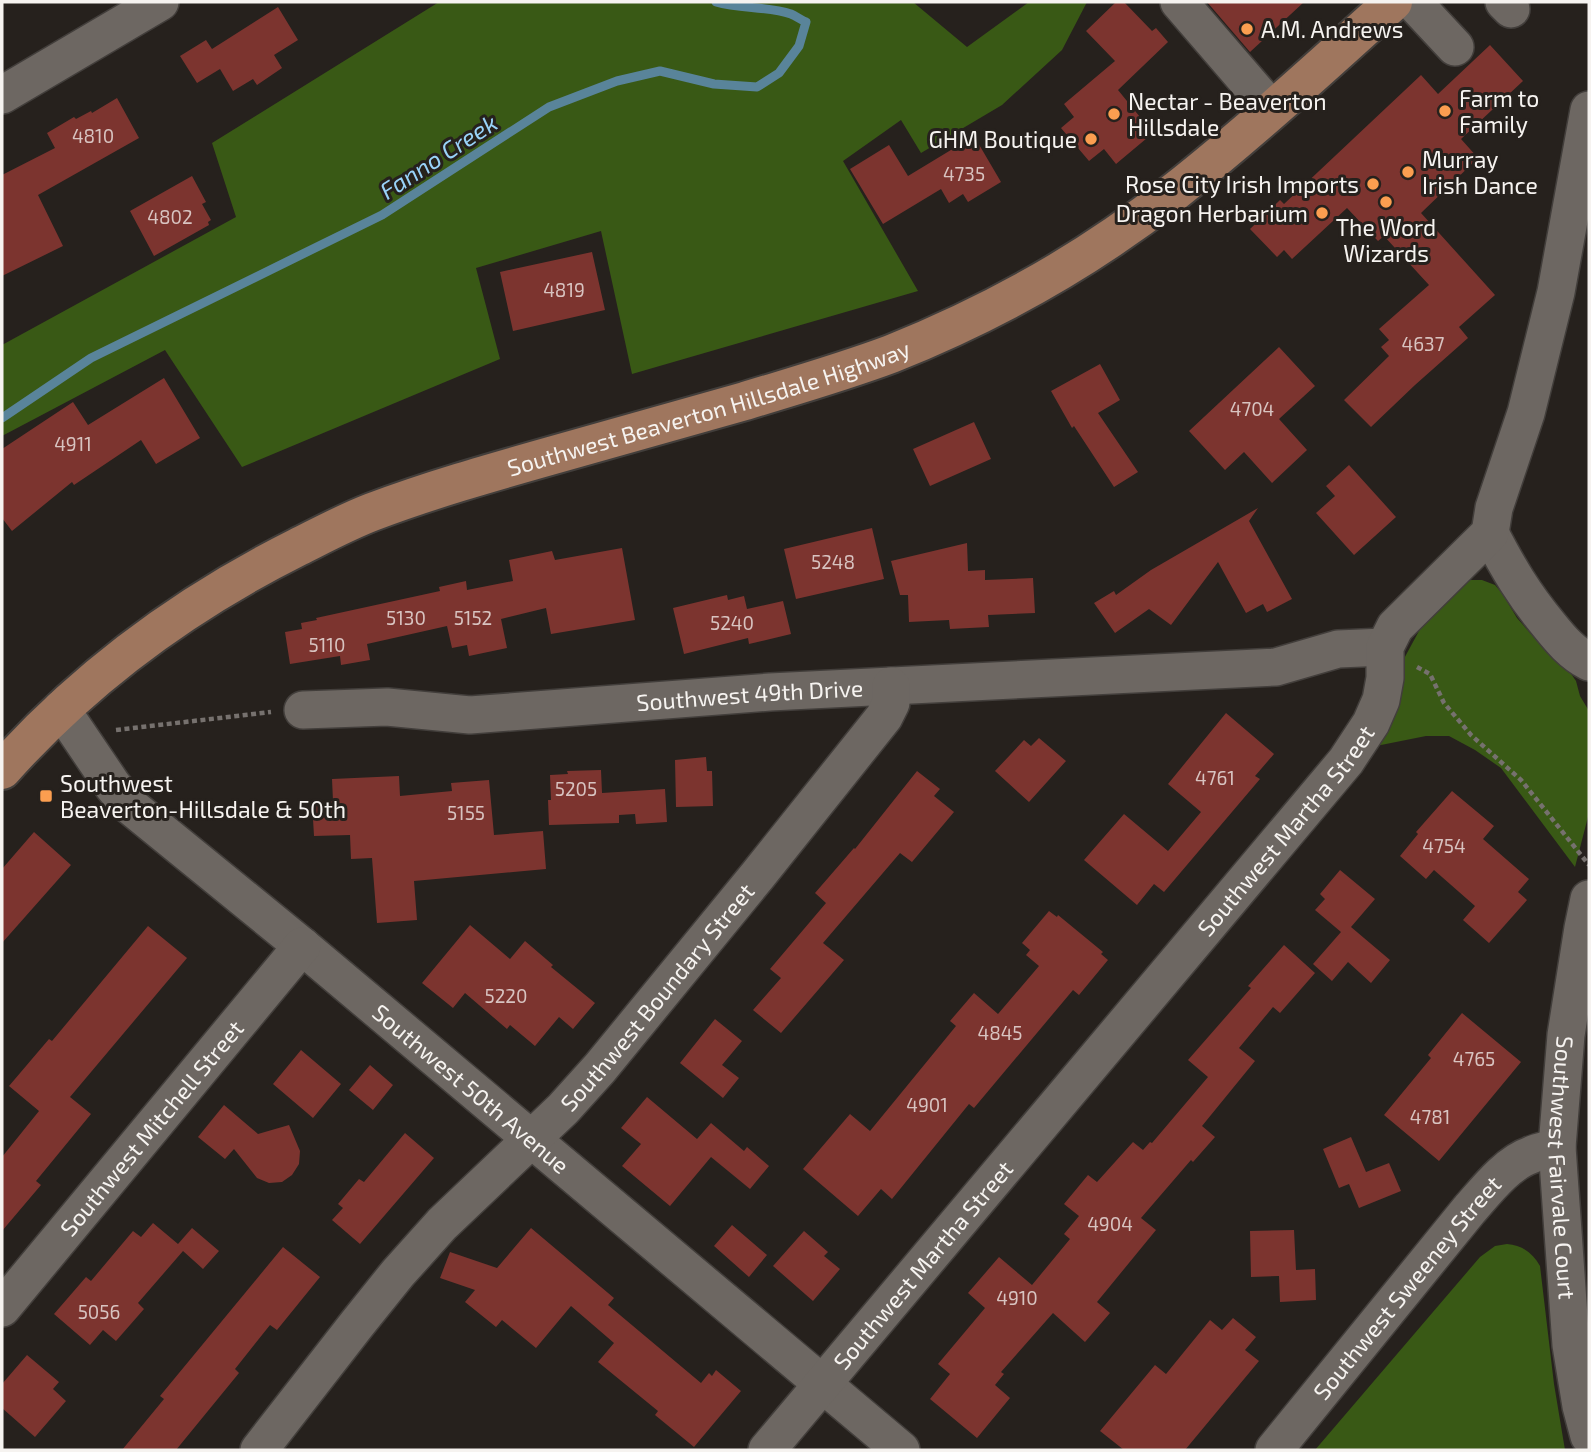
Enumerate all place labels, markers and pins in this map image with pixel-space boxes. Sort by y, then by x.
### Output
place label: A.M. Andrews [1261,15,1403,43]
marker: A.M. Andrews [1239,21,1255,37]
place label: Farm to Family [1459,84,1539,138]
place label: Nectar - Beaverton Hillsdale [1128,87,1327,141]
marker: Farm to Family [1437,103,1453,119]
marker: Nectar - Beaverton Hillsdale [1106,106,1122,122]
place label: GHM Boutique [928,125,1077,153]
marker: GHM Boutique [1083,131,1099,147]
place label: Murray Irish Dance [1422,145,1538,199]
marker: Murray Irish Dance [1400,164,1416,180]
place label: Rose City Irish Imports [1125,170,1359,198]
marker: Rose City Irish Imports [1365,176,1381,192]
marker: The Word Wizards [1378,194,1394,210]
place label: Dragon Herbarium [1116,199,1308,227]
marker: Dragon Herbarium [1314,205,1330,221]
place label: The Word Wizards [1336,213,1436,267]
place label: Southwest Beaverton-Hillsdale & 50th [60,769,346,823]
marker: Southwest Beaverton-Hillsdale & 50th [38,788,54,804]

